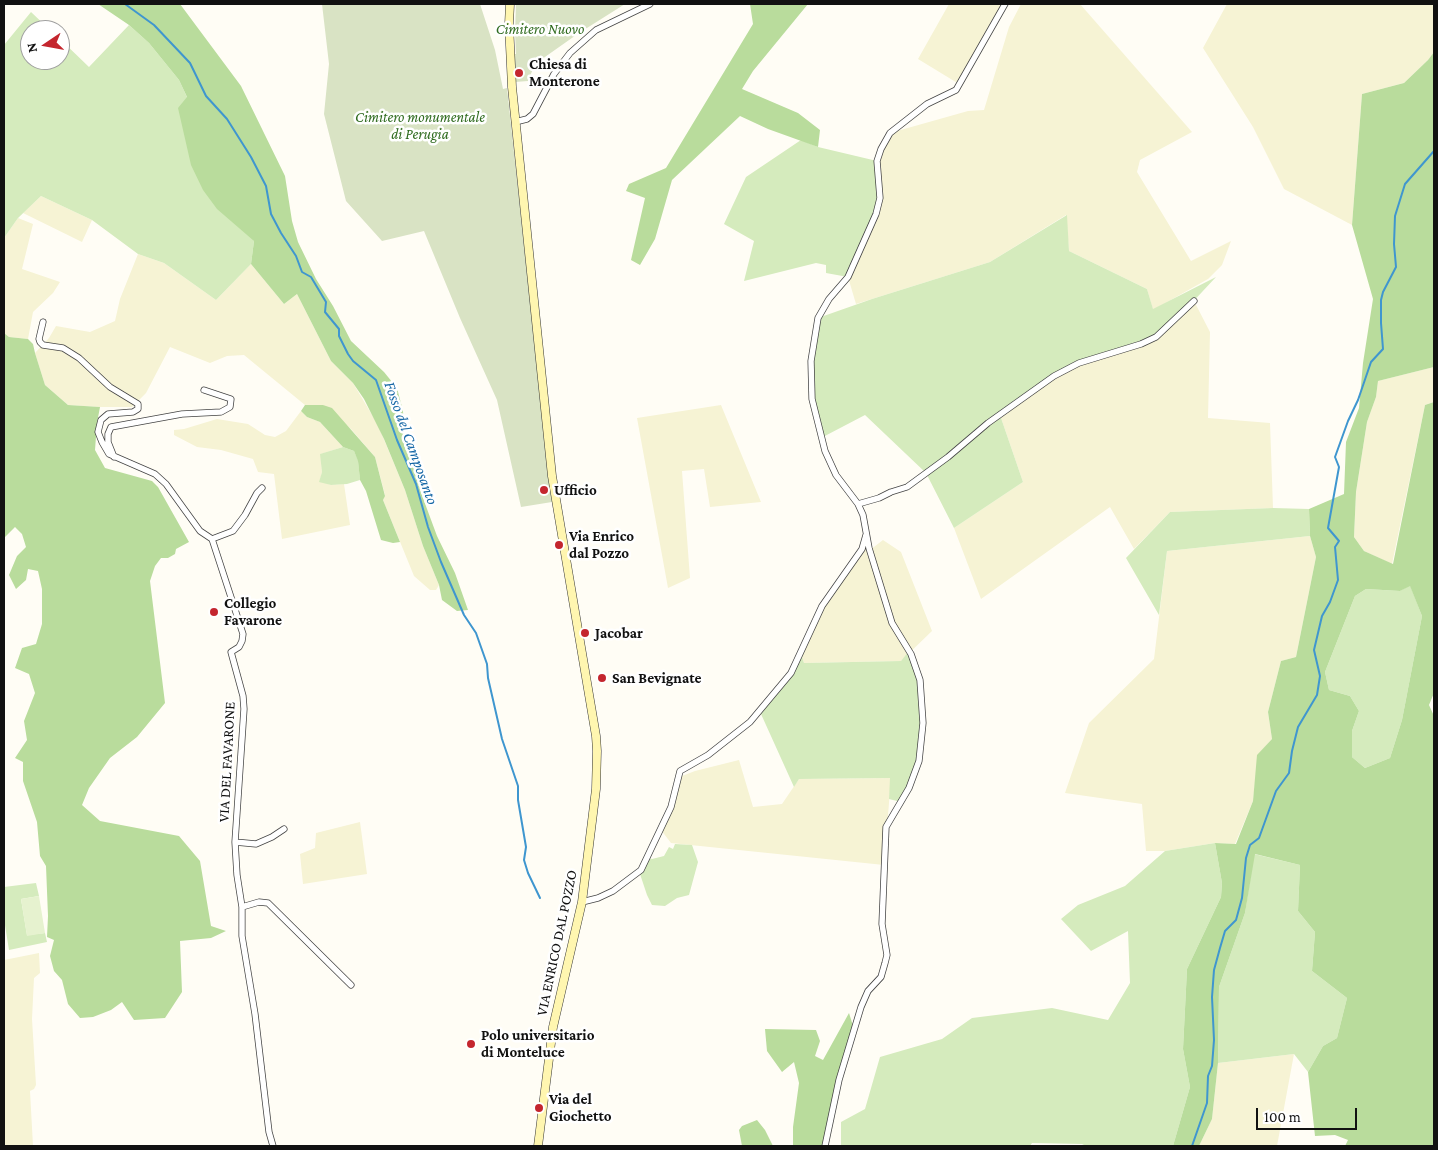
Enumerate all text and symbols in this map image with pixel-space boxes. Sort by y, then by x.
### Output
north arrow [20,20,70,70]
park label: Cimitero Nuovo [496,20,584,38]
text: N [22,42,40,54]
place label: Chiesa di Monterone [529,55,600,90]
marker: Chiesa di Monterone [513,67,525,79]
park label: Cimitero monumentale di Perugia [355,108,485,143]
water label: Fosso del Camposanto [380,379,442,507]
place label: Ufficio [554,481,597,499]
marker: Ufficio [538,484,550,496]
place label: Via Enrico dal Pozzo [569,527,634,562]
marker: Via Enrico dal Pozzo [553,539,565,551]
place label: Collegio Favarone [224,594,282,629]
marker: Collegio Favarone [208,606,220,618]
place label: Jacobar [595,624,643,642]
marker: Jacobar [579,627,591,639]
place label: San Bevignate [612,669,701,687]
marker: San Bevignate [596,672,608,684]
street label: VIA DEL FAVARONE [215,701,239,823]
street label: VIA ENRICO DAL POZZO [533,868,581,1018]
place label: Polo universitario di Monteluce [481,1026,594,1061]
marker: Polo universitario di Monteluce [465,1038,477,1050]
place label: Via del Giochetto [549,1090,612,1125]
scale bar [1258,1098,1359,1130]
marker: Via del Giochetto [533,1102,545,1114]
text: 100 m [1264,1109,1301,1125]

